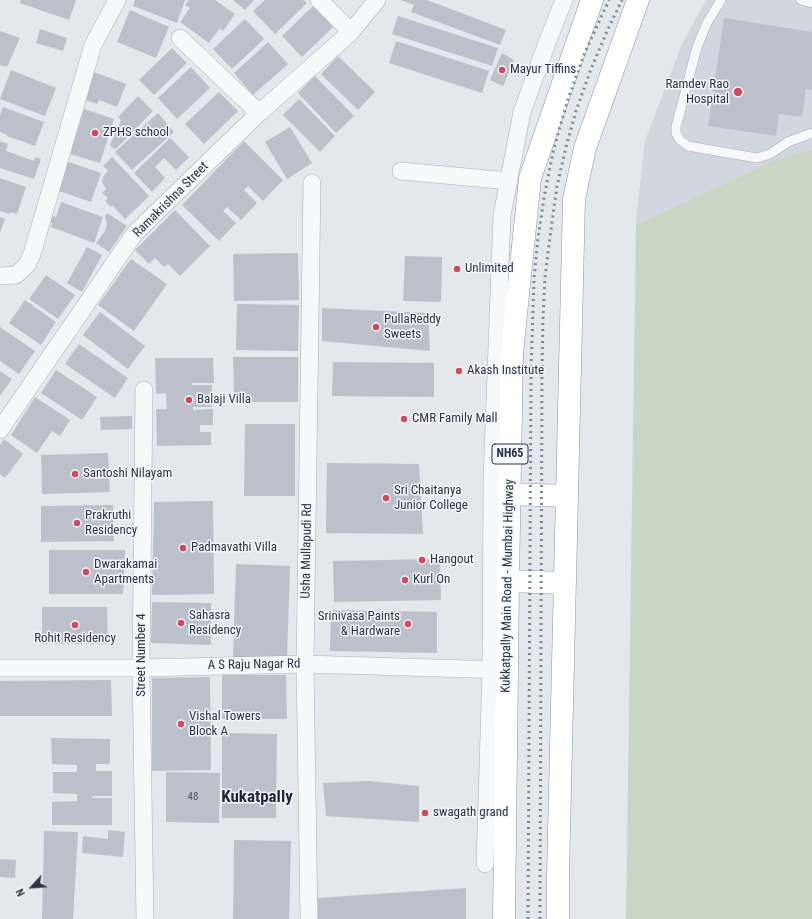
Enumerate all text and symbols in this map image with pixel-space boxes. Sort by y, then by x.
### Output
place label: Mayur Tiffins [510,62,576,78]
marker: Mayur Tiffins [497,65,507,75]
place label: Ramdev Rao Hospital [665,77,729,108]
marker: Ramdev Rao Hospital [732,86,744,98]
place label: ZPHS school [103,125,169,141]
marker: ZPHS school [90,128,100,138]
street label: Ramakrishna Street [130,159,212,241]
place label: Unlimited [465,261,514,277]
marker: Unlimited [452,264,462,274]
place label: PullaReddy Sweets [384,312,441,343]
marker: PullaReddy Sweets [371,322,381,332]
place label: Akash Institute [467,363,544,379]
marker: Akash Institute [454,366,464,376]
place label: Balaji Villa [197,392,251,408]
marker: Balaji Villa [184,395,194,405]
place label: CMR Family Mall [412,411,498,427]
marker: CMR Family Mall [399,414,409,424]
road number: NH65 [492,444,528,464]
place label: Santoshi Nilayam [83,466,172,482]
marker: Santoshi Nilayam [70,469,80,479]
street label: Kukkatpally Main Road - Mumbai Highway [498,479,518,693]
place label: Sri Chaitanya Junior College [394,483,468,514]
marker: Sri Chaitanya Junior College [381,493,391,503]
street label: Usha Mullapudi Rd [298,503,316,599]
place label: Prakruthi Residency [85,508,137,539]
marker: Prakruthi Residency [72,518,82,528]
place label: Padmavathi Villa [191,540,277,556]
marker: Padmavathi Villa [178,543,188,553]
place label: Hangout [430,552,474,568]
marker: Hangout [417,555,427,565]
place label: Dwarakamai Apartments [94,557,157,588]
marker: Dwarakamai Apartments [81,567,91,577]
place label: Kurl On [413,572,450,588]
marker: Kurl On [400,575,410,585]
place label: Sahasra Residency [189,608,241,639]
place label: Srinivasa Paints & Hardware [318,609,400,640]
street label: Street Number 4 [134,613,150,697]
marker: Sahasra Residency [176,618,186,628]
marker: Srinivasa Paints & Hardware [403,619,413,629]
marker: Rohit Residency [70,620,80,630]
place label: Rohit Residency [34,631,116,647]
street label: A S Raju Nagar Rd [208,656,300,674]
place label: Vishal Towers Block A [189,709,261,740]
marker: Vishal Towers Block A [176,719,186,729]
district label: Kukatpally [221,788,293,808]
house number: 48 [188,790,198,804]
place label: swagath grand [433,805,508,821]
marker: swagath grand [420,808,430,818]
north arrow [12,867,52,907]
text: N [13,887,28,898]

